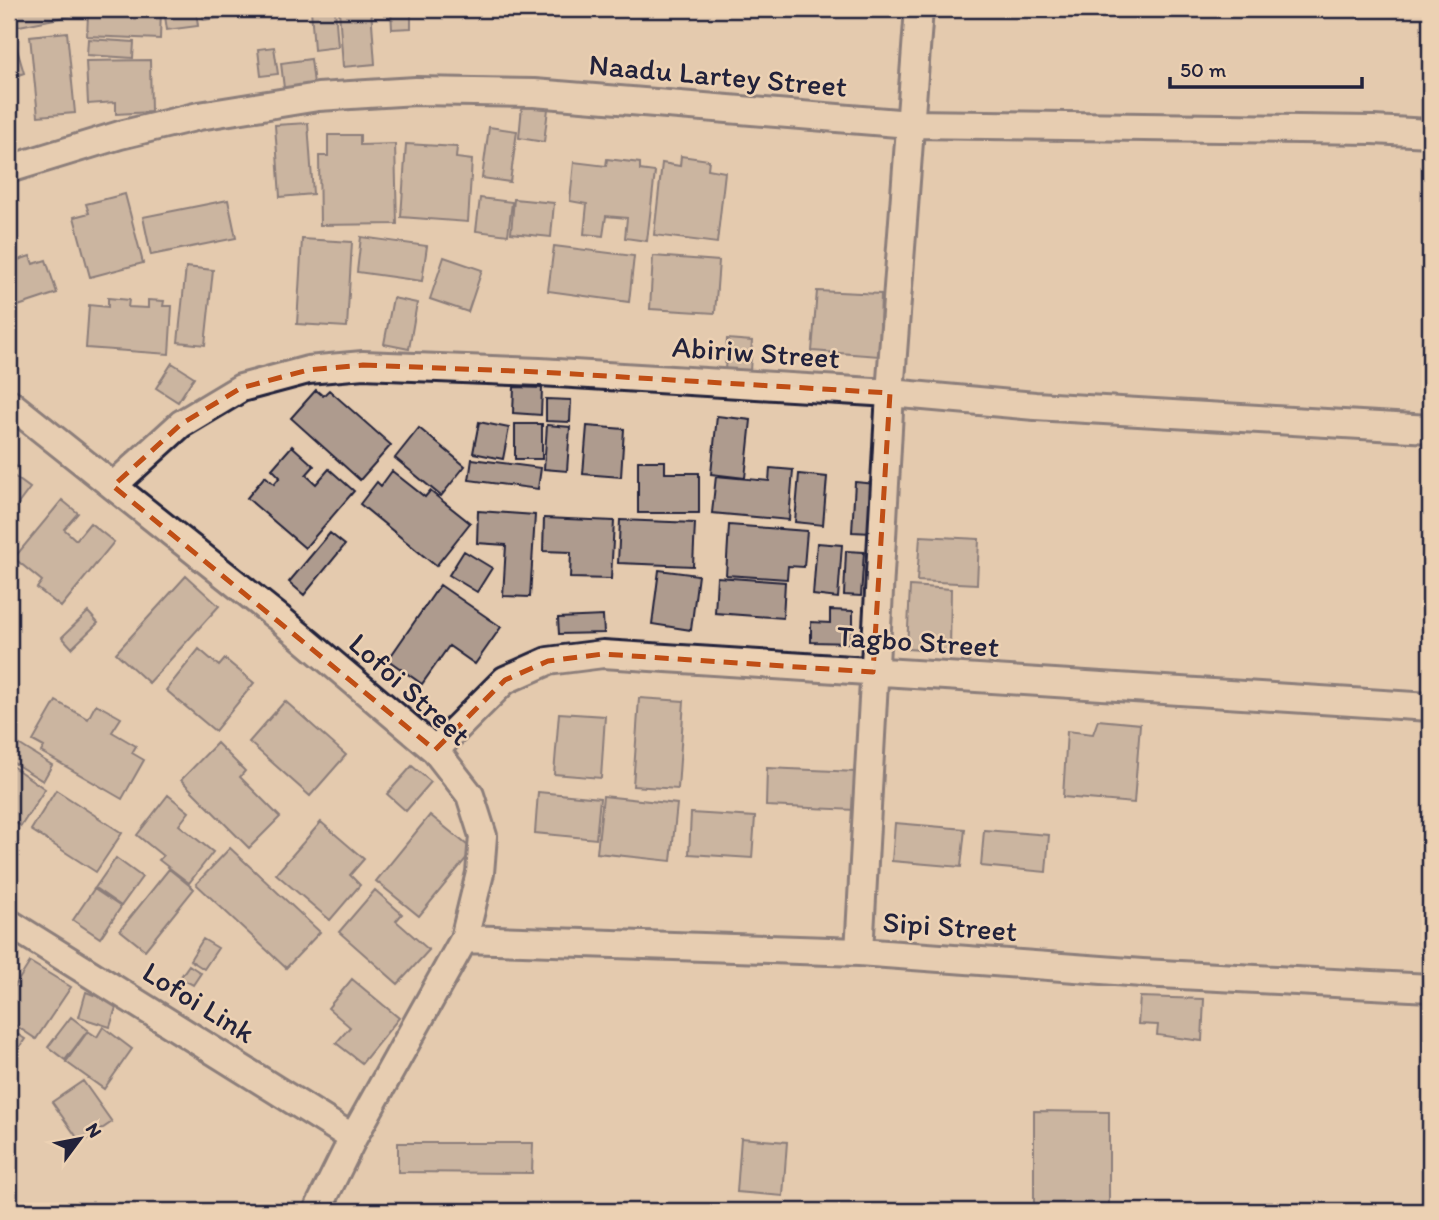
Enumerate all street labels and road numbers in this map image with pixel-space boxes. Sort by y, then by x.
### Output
street label: Naadu Lartey Street [587,45,849,105]
street label: Abiriw Street [671,328,841,376]
street label: Tagbo Street [836,617,1000,665]
street label: Lofoi Street [341,625,479,753]
street label: Sipi Street [881,903,1019,949]
street label: Lofoi Link [136,953,263,1051]

